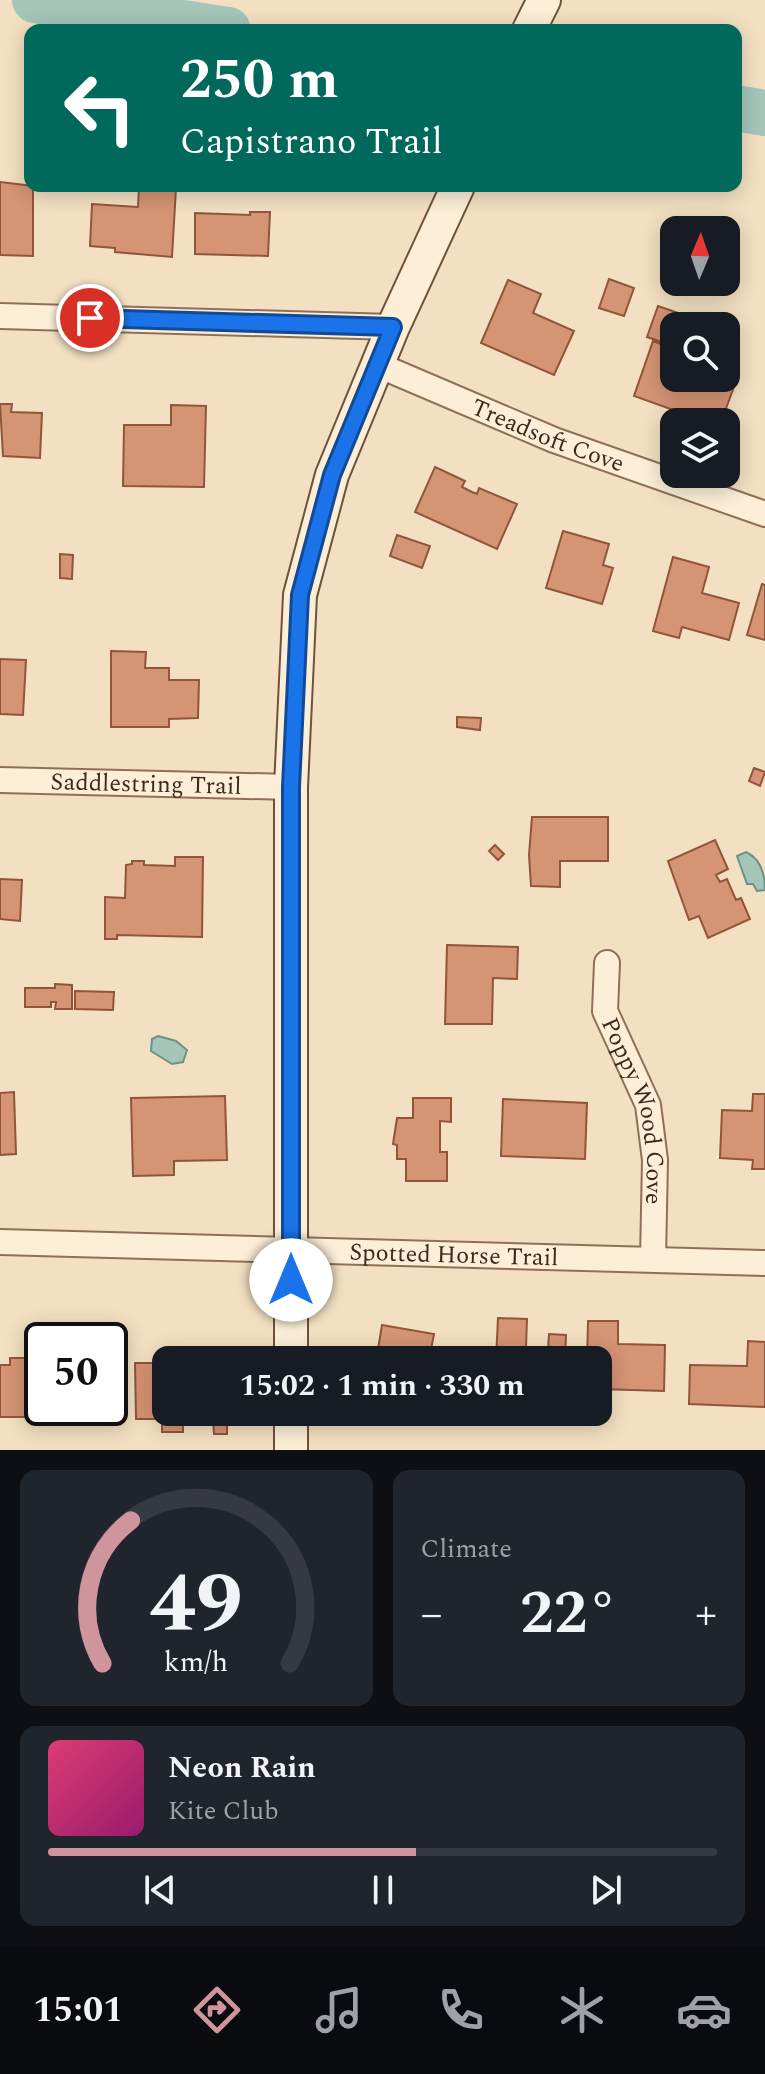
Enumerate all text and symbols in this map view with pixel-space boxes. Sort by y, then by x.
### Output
text: 250 m [180,38,339,123]
icon: left [48,56,152,160]
text: Capistrano Trail [180,115,443,170]
north arrow [660,216,740,296]
map controls [660,216,740,488]
pin [56,284,124,352]
icon: arrive [68,296,112,340]
button: search [660,312,740,392]
street label: Treadsoft Cove [466,390,629,482]
button: layers [660,408,740,488]
street label: Saddlestring Trail [50,764,242,805]
street label: Poppy Wood Cove [591,1012,673,1205]
street label: Spotted Horse Trail [349,1235,559,1276]
position arrow [249,1238,333,1322]
speed limit sign: 50 [24,1322,128,1426]
text: 15:02 · 1 min · 330 m [239,1363,525,1409]
text: Climate [421,1529,512,1569]
text: 49 [150,1542,243,1669]
text: 22° [520,1568,617,1660]
text: − [421,1581,443,1648]
text: + [695,1581,717,1648]
text: km/h [164,1641,228,1684]
text: Neon Rain [168,1745,316,1791]
text: Kite Club [168,1791,279,1831]
icon: previous [138,1868,182,1912]
icon: pause [361,1868,405,1912]
icon: next [584,1868,628,1912]
icon: directions [189,1982,245,2038]
icon: music [311,1982,367,2038]
icon: phone [433,1982,489,2038]
icon: climate [554,1982,610,2038]
icon: car [676,1982,732,2038]
text: 15:01 [33,1983,123,2038]

